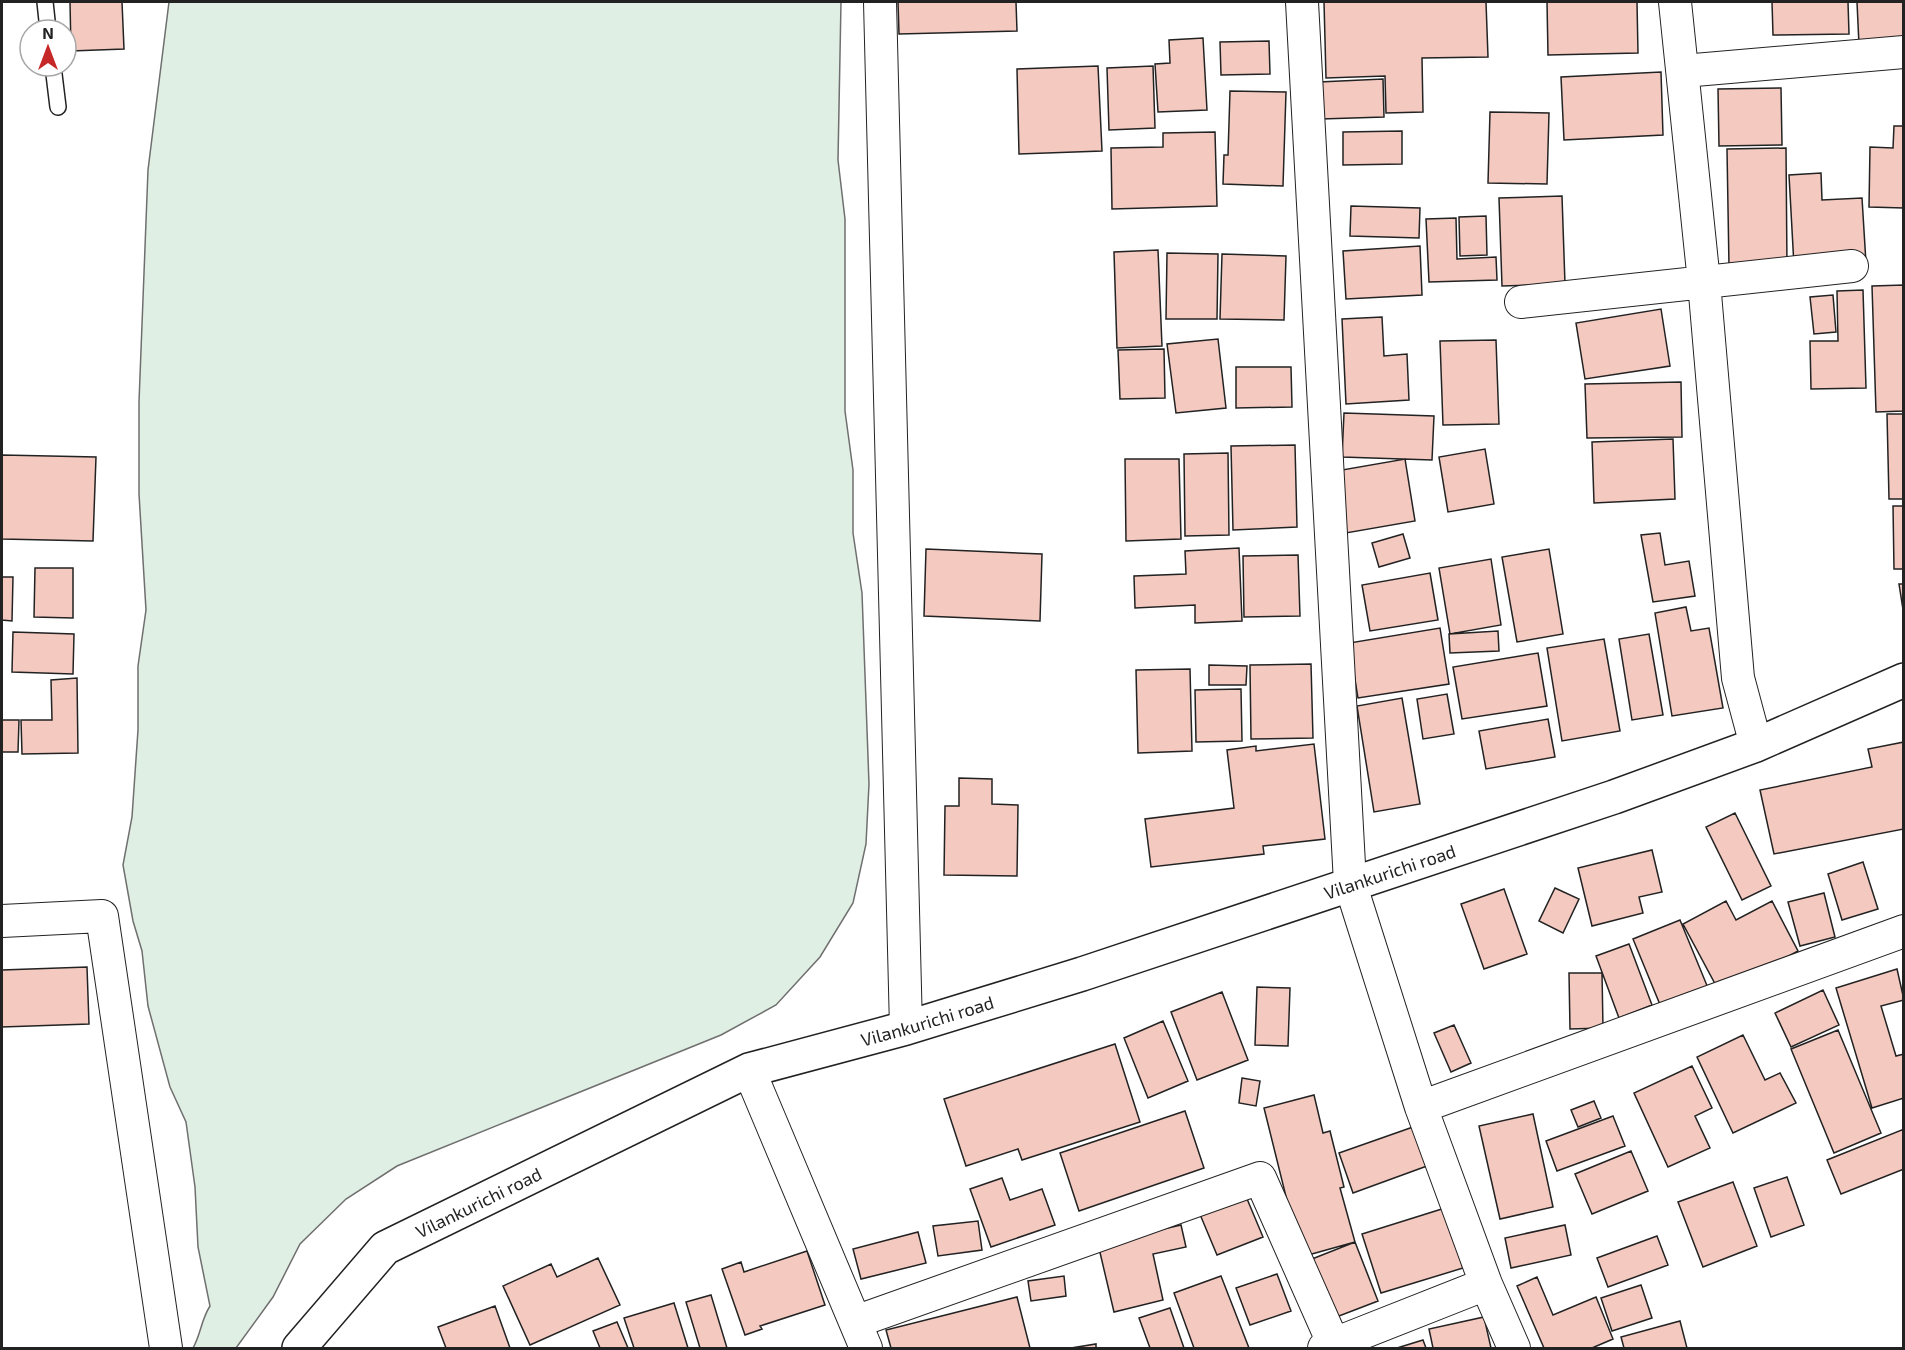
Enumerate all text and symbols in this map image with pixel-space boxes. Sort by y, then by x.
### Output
north arrow [18,18,78,78]
text: N [42,23,54,42]
street label: Vilankurichi road [1321,839,1458,904]
street label: Vilankurichi road [858,991,996,1051]
street label: Vilankurichi road [412,1162,545,1242]

